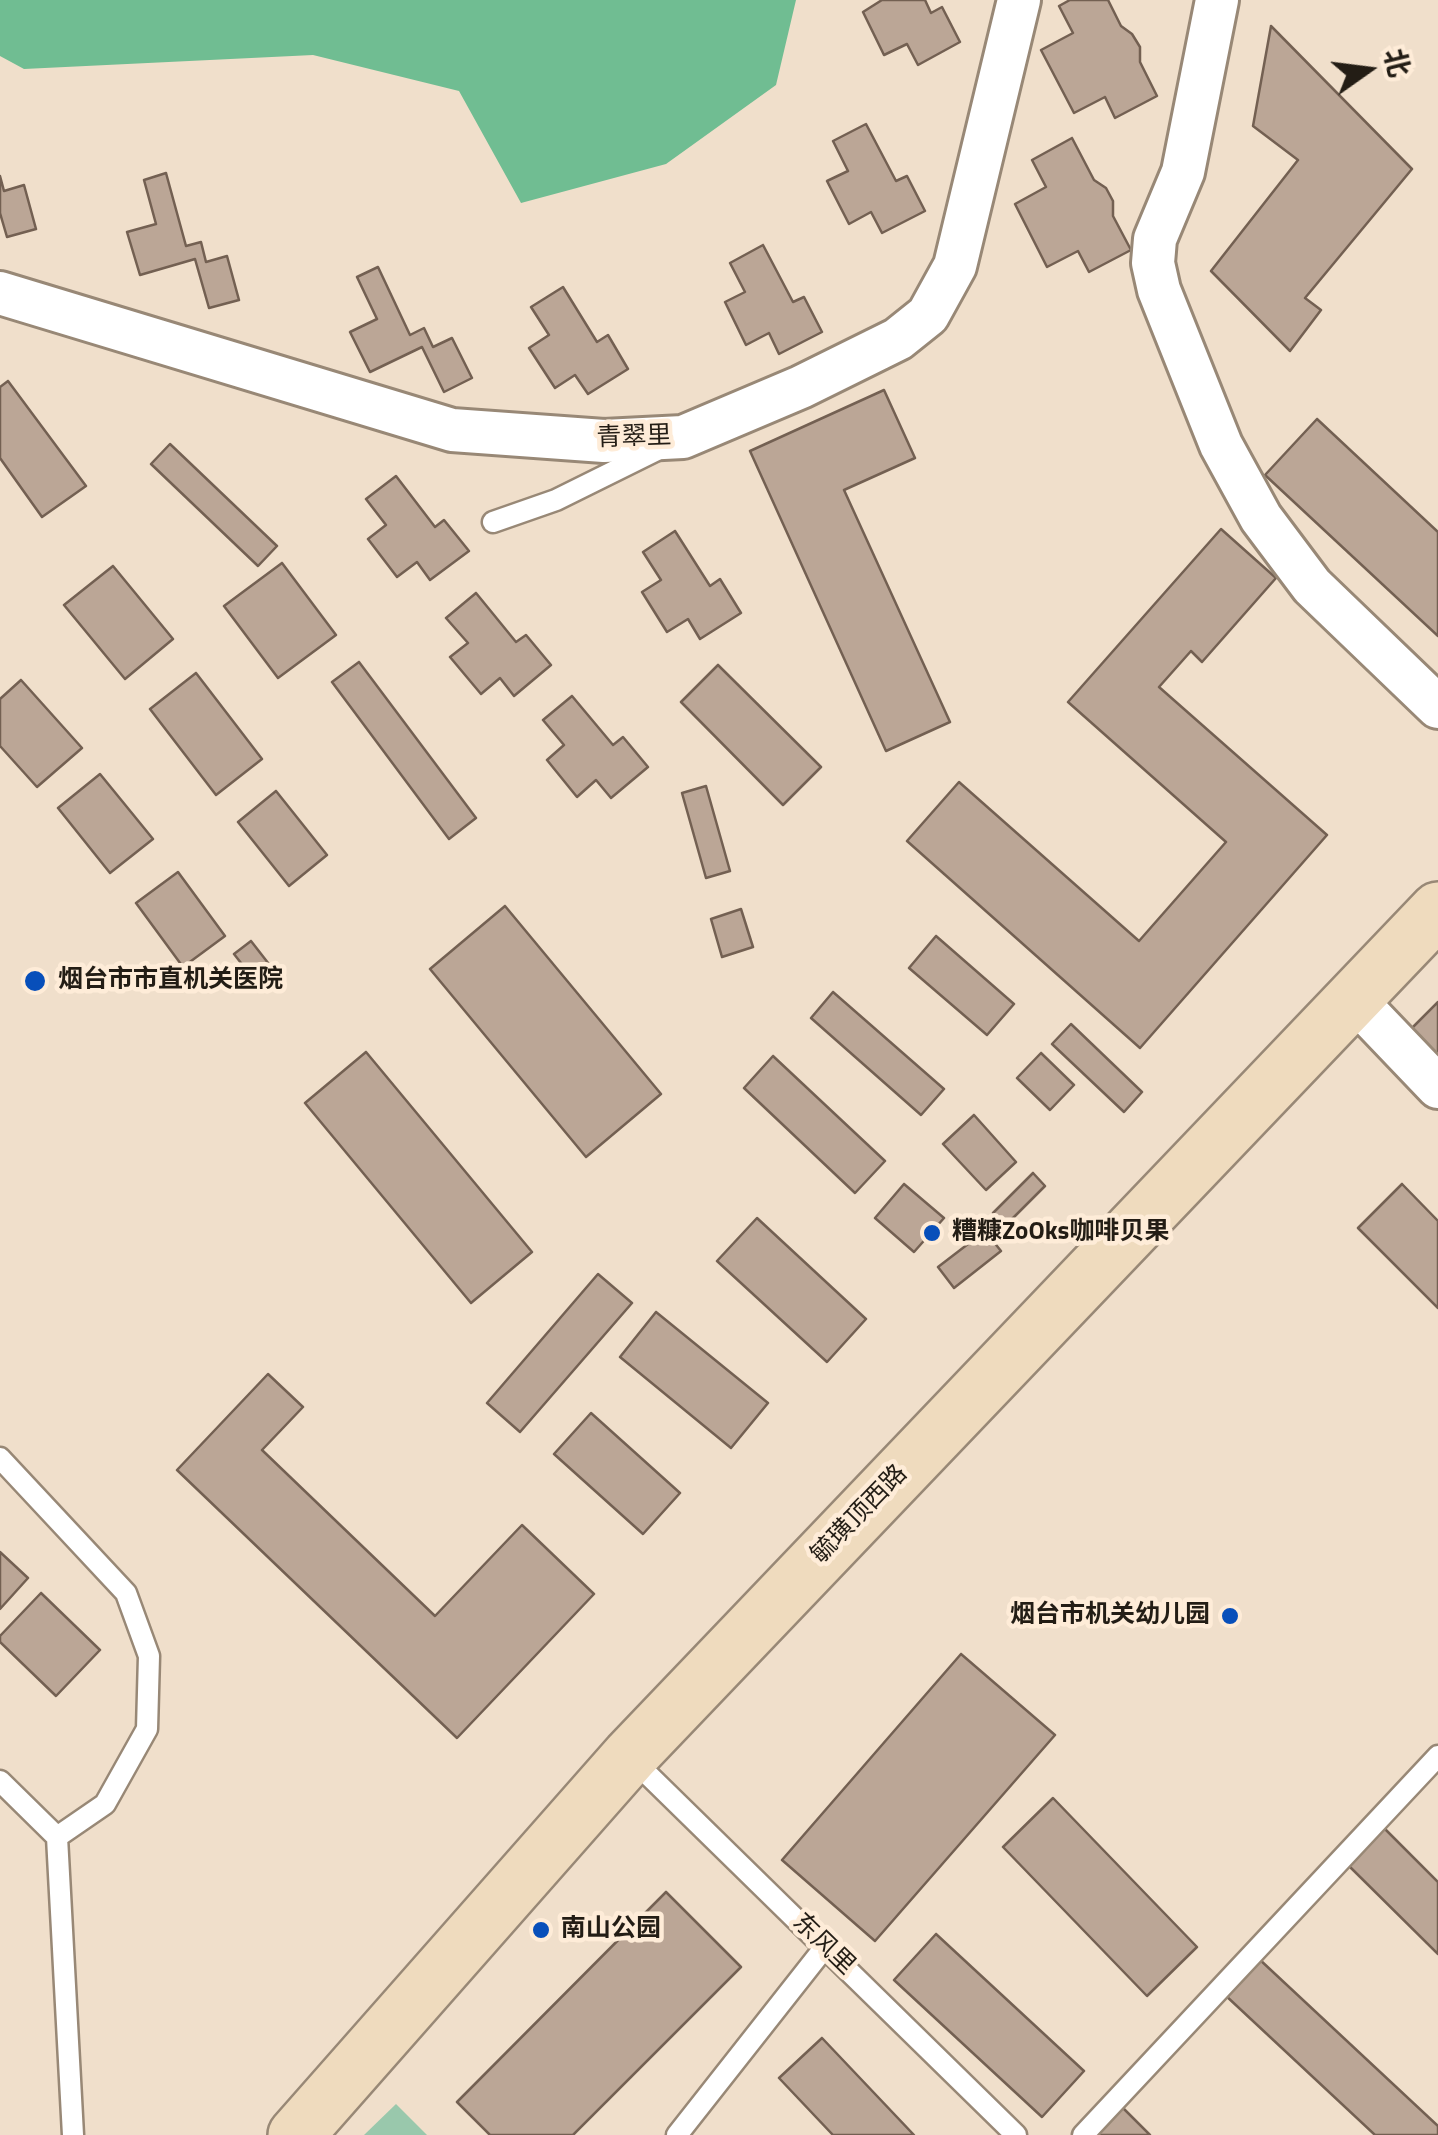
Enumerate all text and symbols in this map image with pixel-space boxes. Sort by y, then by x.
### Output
north arrow [1318,20,1418,120]
text: 北 [1373,44,1422,81]
street label: 青翠里 [596,422,672,454]
place label: 烟台市市直机关医院 [58,966,283,996]
marker: 烟台市市直机关医院 [22,968,48,994]
place label: 糟糠ZoOks咖啡贝果 [952,1218,1169,1248]
marker: 糟糠ZoOks咖啡贝果 [921,1222,943,1244]
street label: 毓璜顶西路 [806,1460,914,1570]
place label: 烟台市机关幼儿园 [1010,1601,1210,1631]
marker: 烟台市机关幼儿园 [1219,1605,1241,1627]
street label: 东风里 [786,1908,860,1982]
place label: 南山公园 [561,1915,661,1945]
marker: 南山公园 [530,1919,552,1941]

